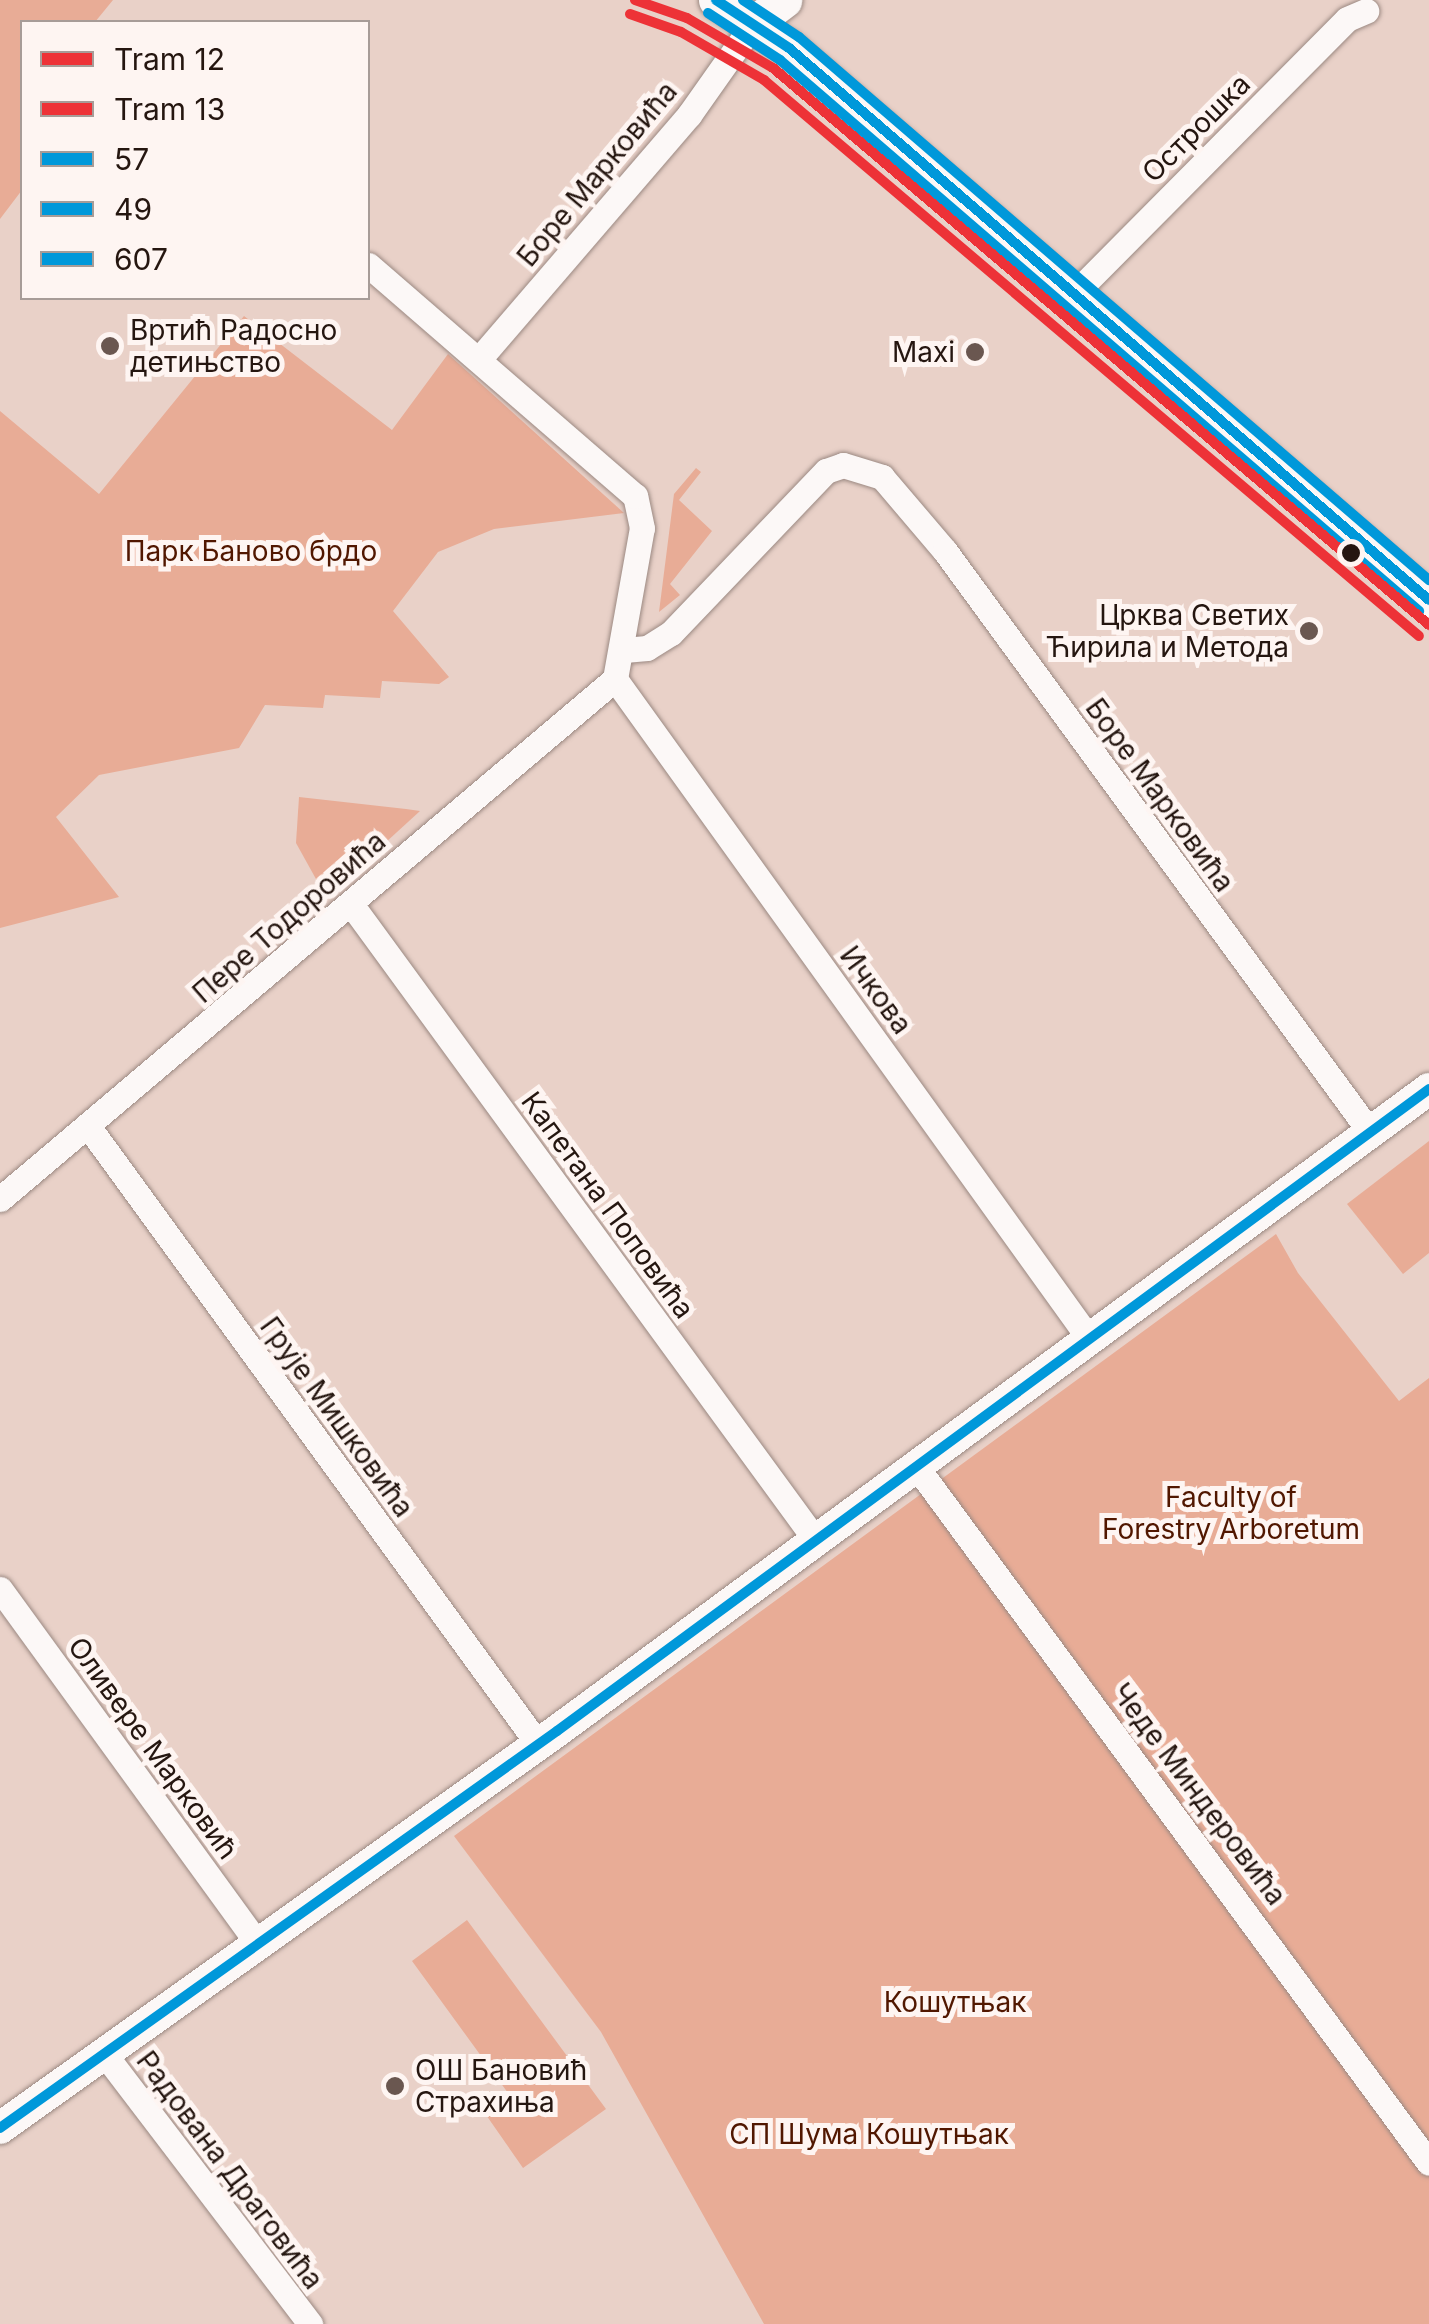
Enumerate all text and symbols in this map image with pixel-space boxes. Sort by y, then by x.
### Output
legend [20,20,370,300]
text: Tram 12 [114,41,225,77]
street label: Острошка [1135,67,1257,189]
street label: Боре Марковића [510,75,684,273]
text: Tram 13 [114,91,225,127]
text: 57 [114,141,149,177]
text: 49 [114,191,152,227]
text: 607 [114,241,168,277]
place label: Вртић Радосно детињство [130,313,337,379]
marker: Вртић Радосно детињство [99,335,121,357]
place label: Maxi [892,335,955,369]
marker: Maxi [964,341,986,363]
park label: Парк Баново брдо [125,534,377,568]
unlabelled marker [1341,543,1361,563]
place label: Црква Светих Ћирила и Метода [1046,598,1289,664]
marker: Црква Светих Ћирила и Метода [1298,620,1320,642]
street label: Боре Марковића [1079,692,1241,898]
street label: Пере Тодоровића [186,824,392,1010]
street label: Ичкова [833,940,919,1040]
street label: Капетана Поповића [515,1085,701,1325]
street label: Грује Мишковића [253,1311,421,1523]
park label: Faculty of Forestry Arboretum [1102,1480,1360,1546]
street label: Оливере Марковић [61,1631,245,1865]
street label: Чеде Миндеровића [1105,1677,1293,1911]
park label: Кошутњак [884,1985,1026,2019]
street label: Радована Драговића [130,2045,330,2295]
place label: ОШ Бановић Страхиња [415,2053,587,2119]
marker: ОШ Бановић Страхиња [384,2075,406,2097]
park label: СП Шума Кошутњак [729,2117,1009,2151]

